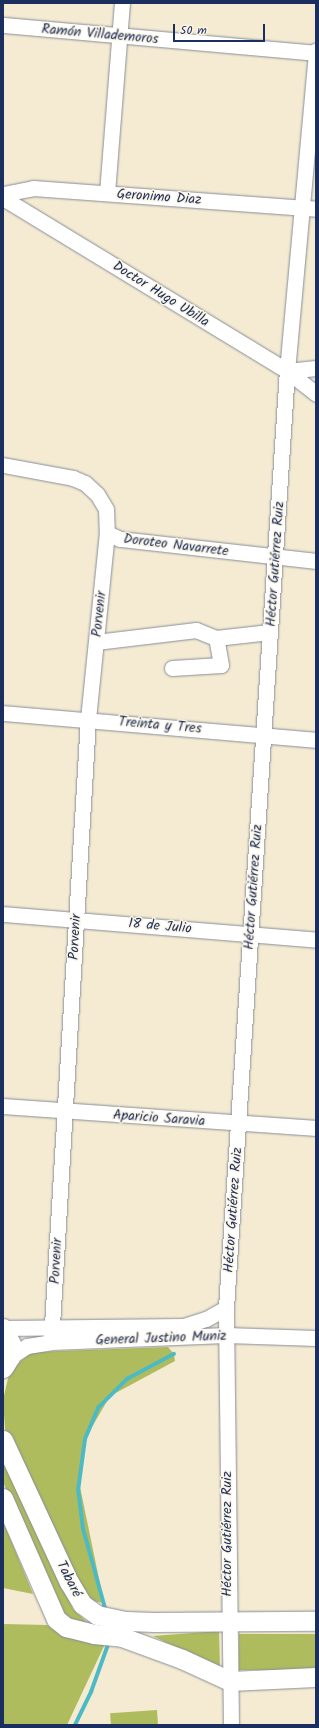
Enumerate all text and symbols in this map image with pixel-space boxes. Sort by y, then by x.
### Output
scale bar [175,16,267,42]
street label: Ramón Villademoros [41,21,159,47]
text: 50 m [180,21,207,40]
street label: Geronimo Diaz [116,186,202,208]
street label: Doctor Hugo Ubilla [110,258,212,330]
street label: Héctor Gutiérrez Ruiz [262,501,288,627]
street label: Doroteo Navarrete [122,530,230,560]
street label: Porvenir [88,590,110,638]
street label: Treinta y Tres [118,713,202,737]
street label: Héctor Gutiérrez Ruiz [240,824,266,950]
street label: Porvenir [65,913,85,961]
street label: 18 de Julio [128,915,192,937]
street label: Aparicio Saravia [112,1106,206,1130]
street label: Héctor Gutiérrez Ruiz [220,1147,246,1273]
street label: Porvenir [46,1237,66,1285]
street label: General Justino Muniz [95,1327,227,1349]
street label: Héctor Gutiérrez Ruiz [219,1471,235,1597]
street label: Tabaré [53,1558,85,1600]

